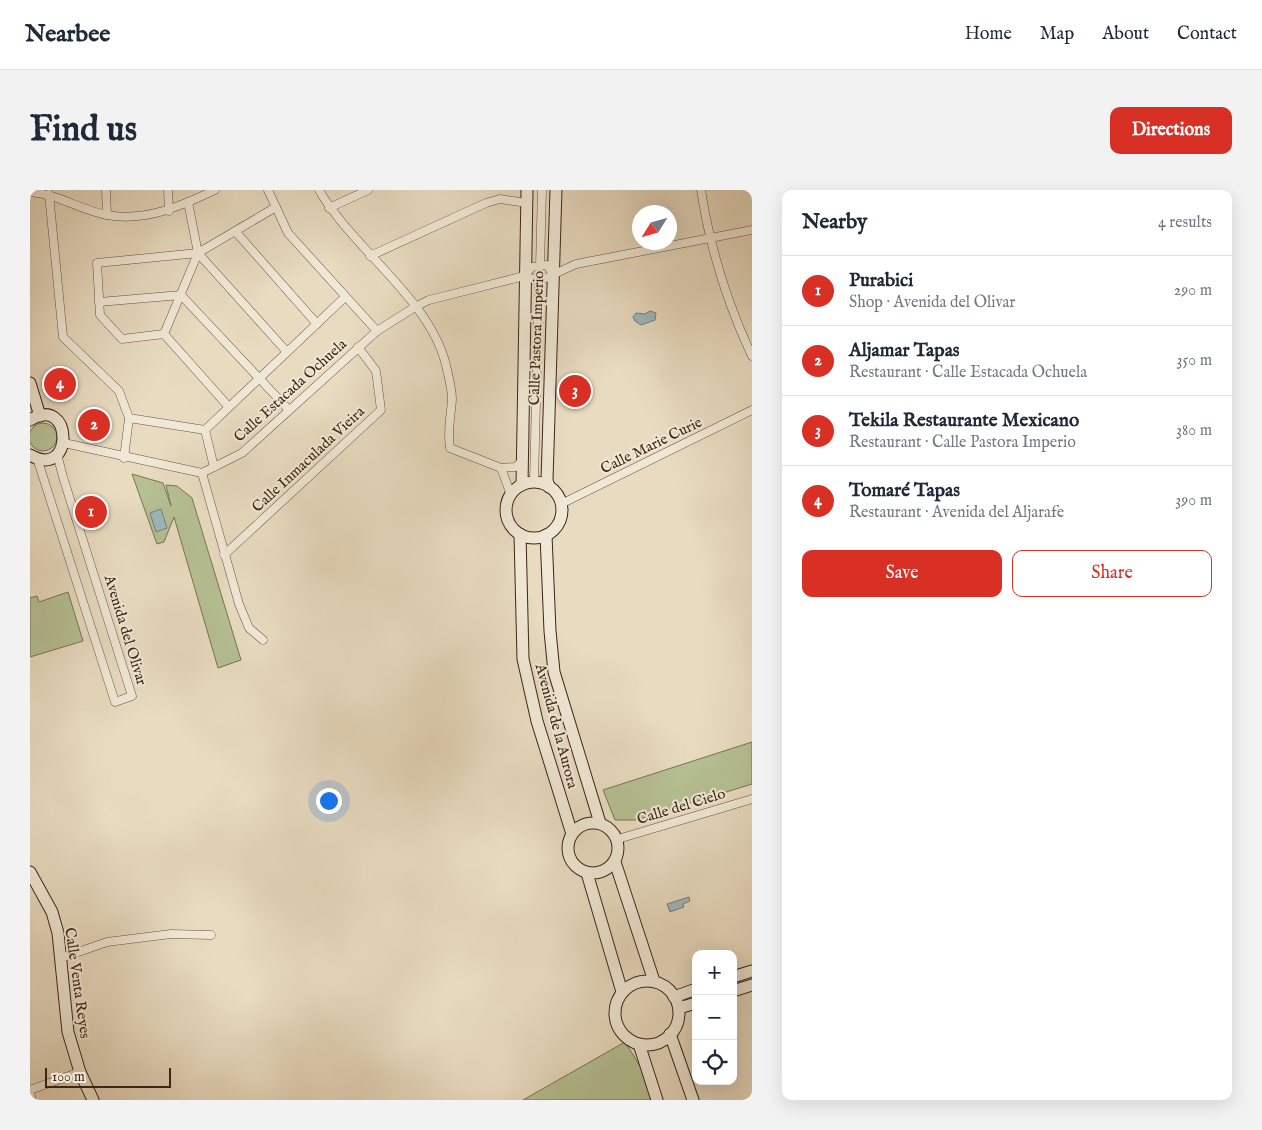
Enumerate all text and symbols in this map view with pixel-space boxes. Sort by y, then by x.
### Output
text: Nearbee [25,19,110,50]
text: Home [965,23,1012,46]
text: Map [1040,23,1074,46]
text: About [1102,23,1149,46]
text: Contact [1177,23,1237,46]
button: Directions [1110,107,1232,154]
text: Find us [30,108,137,153]
north arrow [632,205,677,250]
text: Nearby [802,209,867,236]
text: 4 results [1158,213,1212,233]
text: Purabici [849,269,913,293]
street label: Calle Pastora Imperio [525,270,548,406]
text: 1 [815,281,821,301]
text: 290 m [1174,281,1212,301]
text: Shop · Avenida del Olivar [849,293,1015,313]
street label: Calle Estacada Ochuela [230,334,351,446]
text: Aljamar Tapas [849,339,960,363]
text: 2 [814,351,822,371]
text: 350 m [1177,351,1212,371]
text: Restaurant · Calle Estacada Ochuela [849,363,1087,383]
pin: 4 [44,365,76,403]
pin: 3 [559,372,591,410]
street label: Calle Inmaculada Vieira [248,402,369,517]
pin: 2 [78,406,110,444]
text: Tekila Restaurante Mexicano [849,409,1079,433]
street label: Calle Marie Curie [597,413,705,478]
text: 3 [815,421,821,441]
text: 380 m [1176,421,1212,441]
text: Restaurant · Calle Pastora Imperio [849,433,1076,453]
text: Tomaré Tapas [849,479,960,503]
text: 4 [814,491,822,511]
text: 390 m [1175,491,1212,511]
pin: 1 [75,493,107,531]
text: Restaurant · Avenida del Aljarafe [849,503,1064,523]
button: Save [802,550,1002,597]
button: Share [1012,550,1212,597]
street label: Avenida del Olivar [99,572,151,688]
street label: Avenida de la Aurora [530,661,582,791]
street label: Calle del Cielo [635,784,728,829]
your location [316,788,342,814]
street label: Calle Venta Reyes [60,926,95,1040]
map controls [692,950,737,1085]
button: + [692,950,737,995]
button: − [692,995,737,1040]
button: locate [692,1040,737,1085]
scale bar [45,1065,171,1088]
text: 100 m [52,1068,85,1086]

